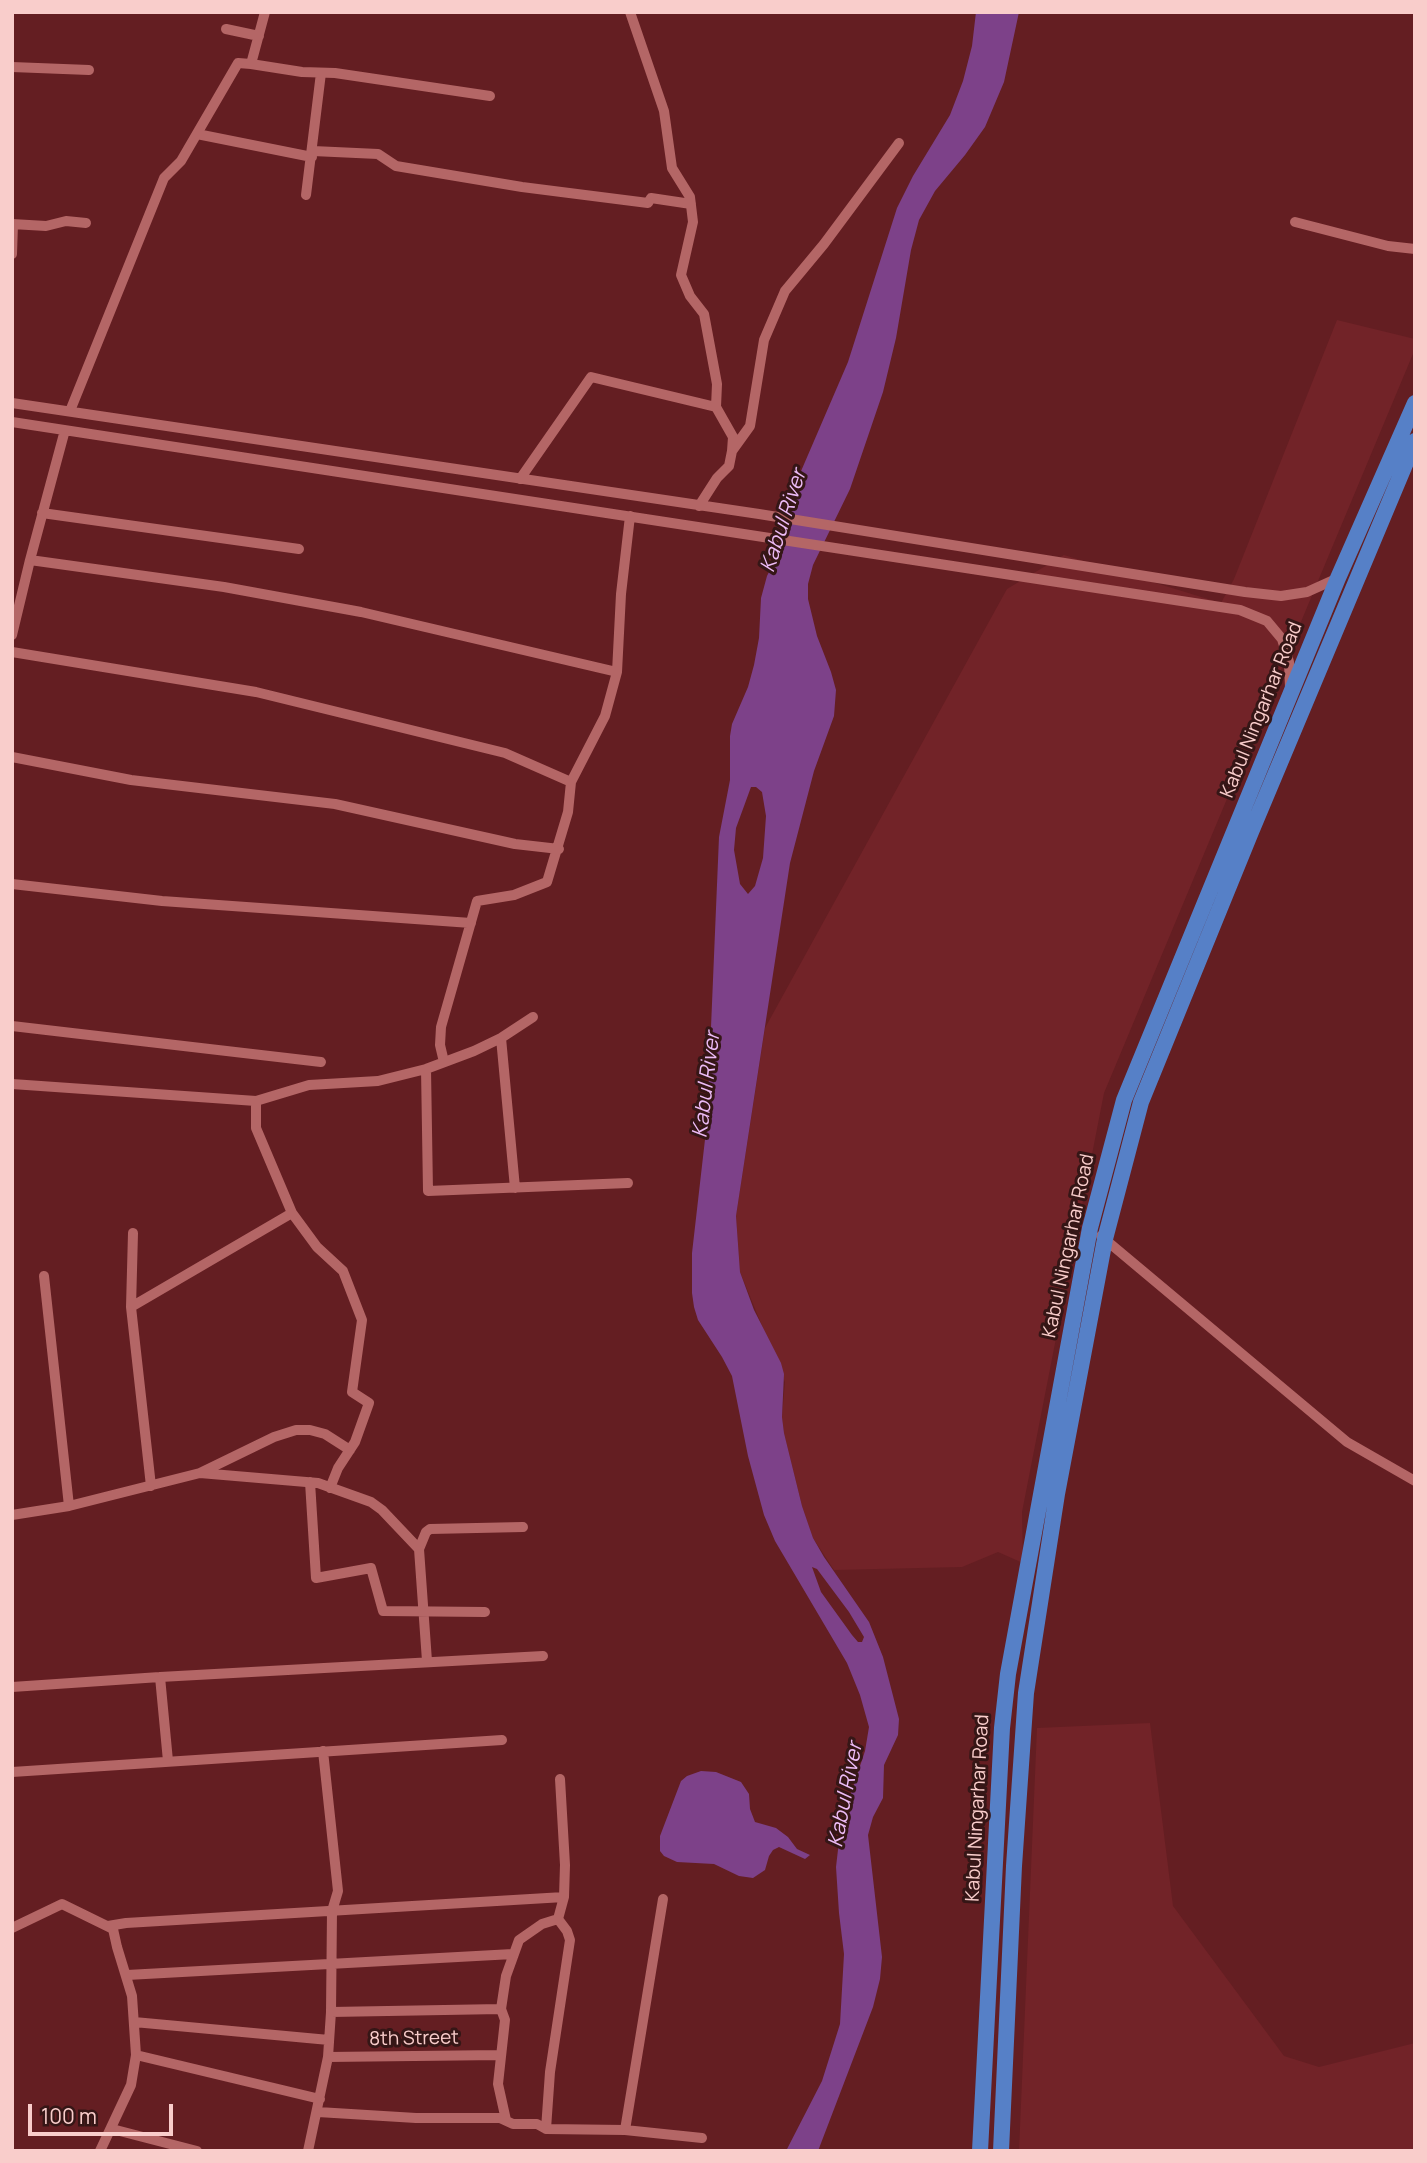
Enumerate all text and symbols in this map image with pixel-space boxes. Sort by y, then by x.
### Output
water label: Kabul River [756,467,812,575]
street label: Kabul Ningarhar Road [1216,619,1308,801]
water label: Kabul River [688,1031,726,1139]
street label: Kabul Ningarhar Road [1038,1152,1100,1340]
street label: Kabul Ningarhar Road [962,1714,994,1902]
water label: Kabul River [823,1740,869,1850]
street label: 8th Street [369,2027,459,2051]
scale bar [32,2090,177,2134]
text: 100 m [41,2102,97,2130]

